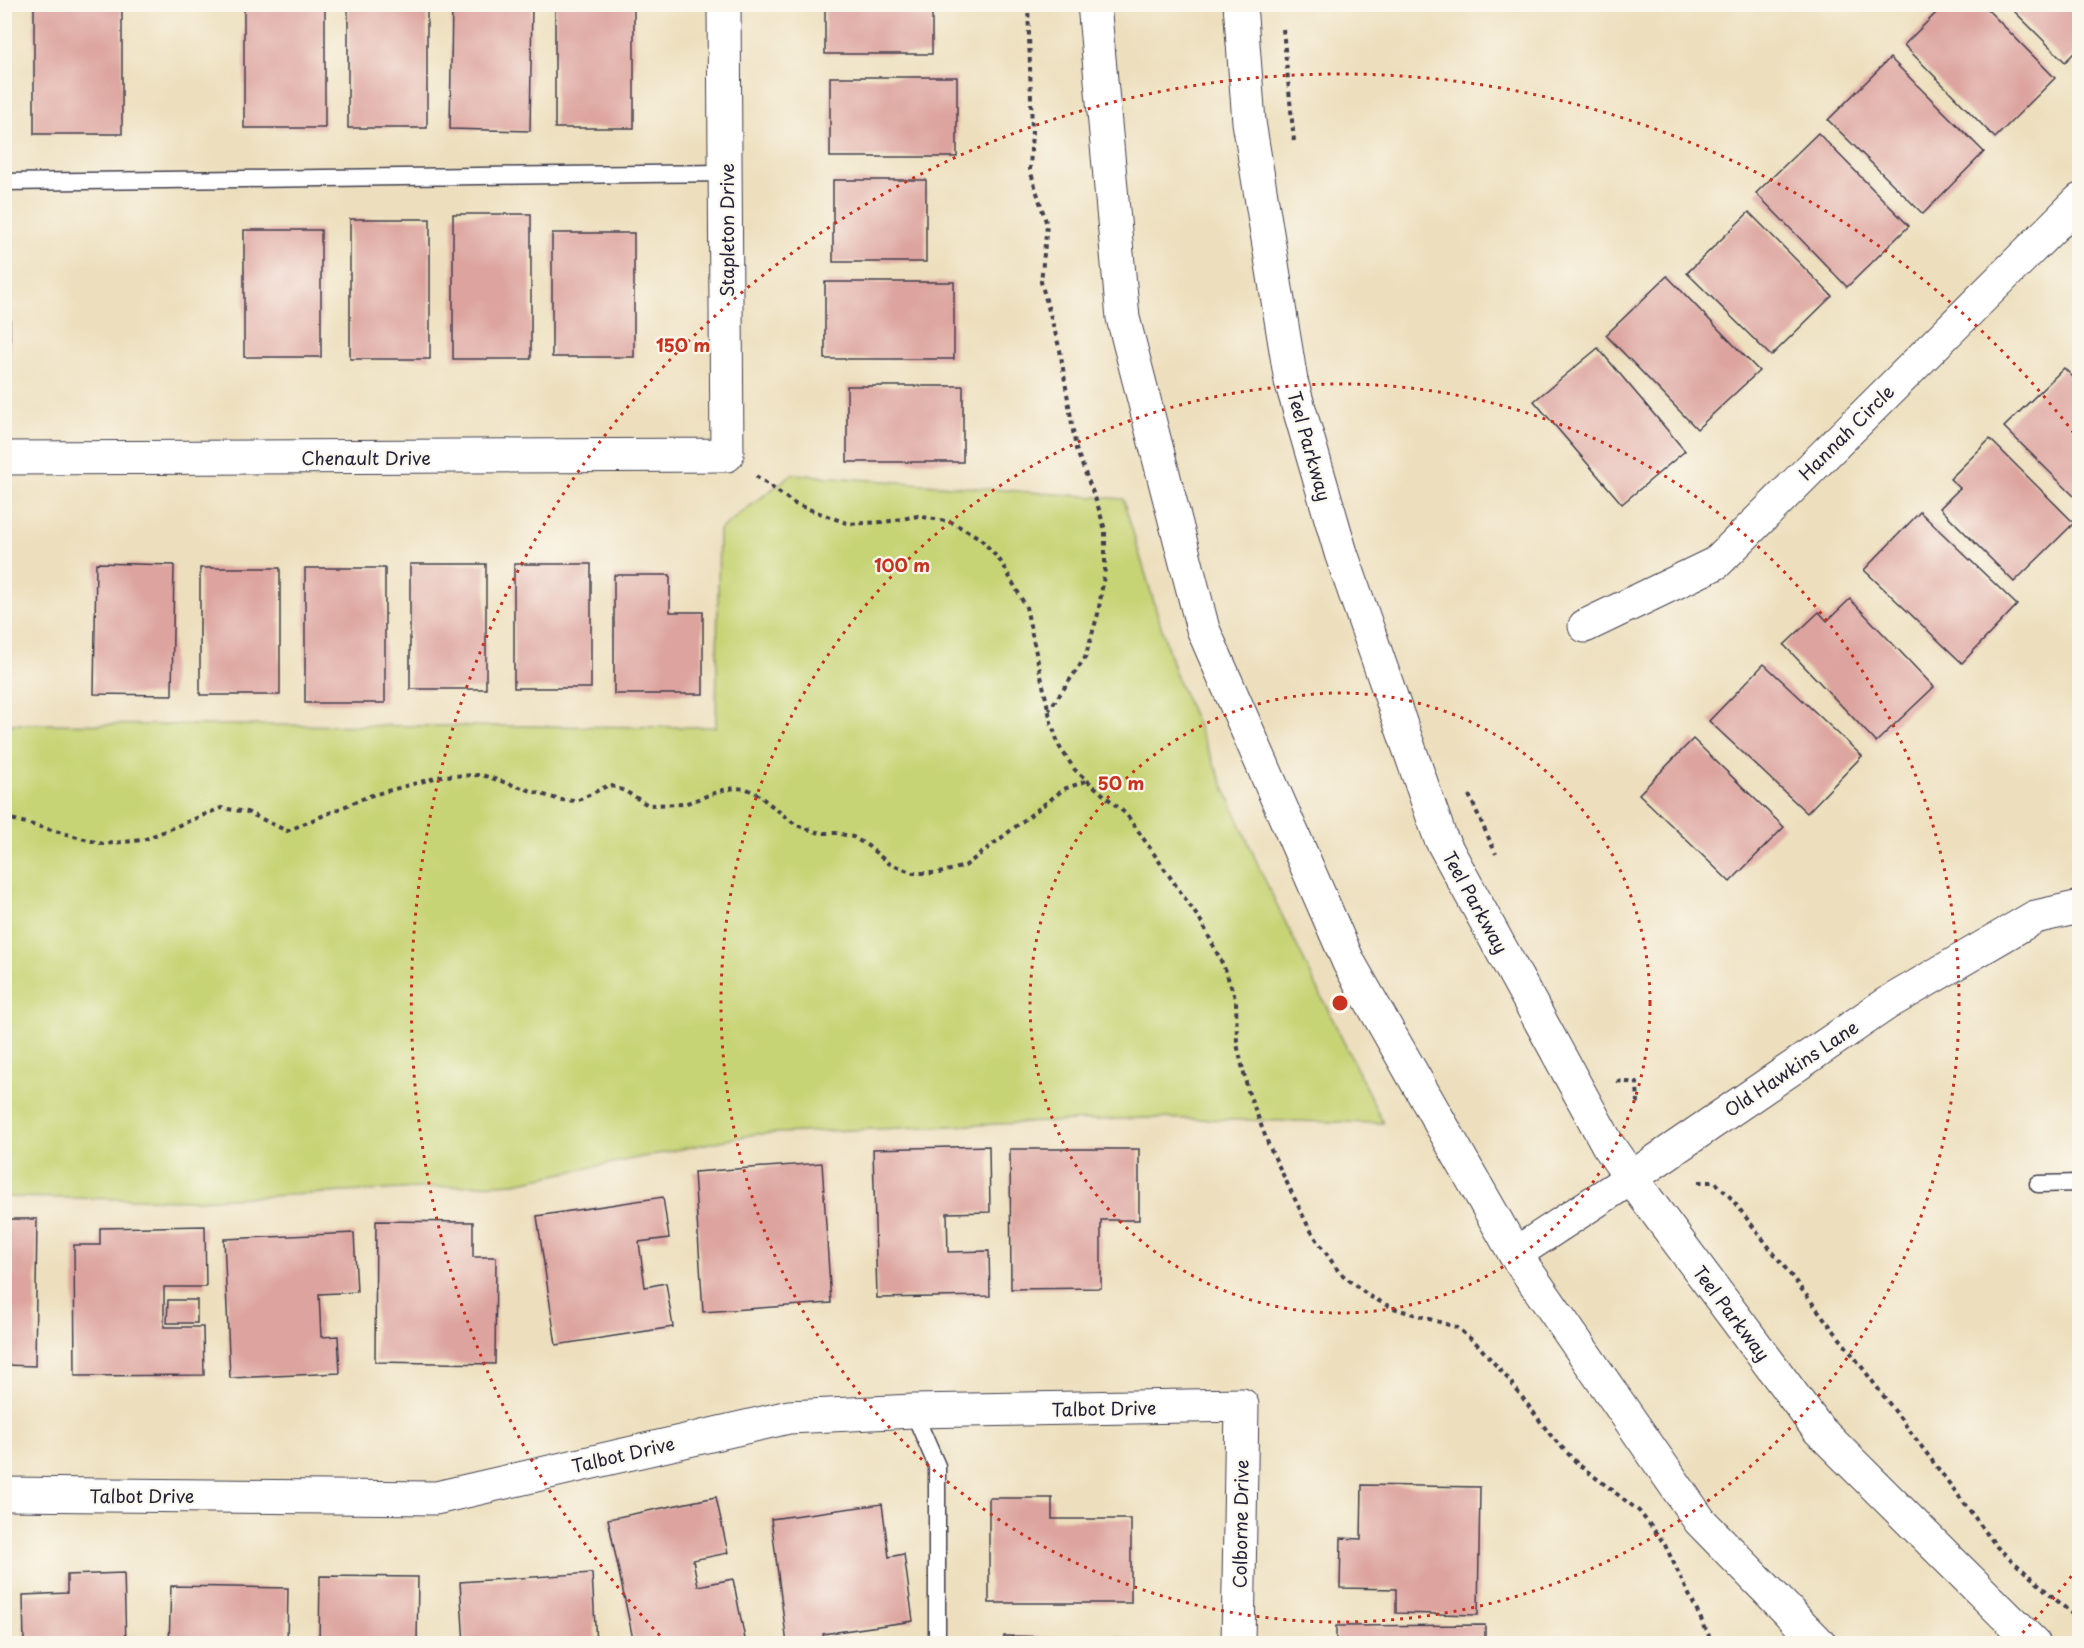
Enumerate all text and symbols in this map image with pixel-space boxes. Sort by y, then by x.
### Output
street label: Stapleton Drive [713,163,740,297]
text: 150 m [656,331,710,358]
street label: Hannah Circle [1792,378,1900,486]
street label: Teel Parkway [1281,388,1339,504]
street label: Chenault Drive [301,444,431,471]
text: 100 m [874,551,930,578]
text: 50 m [1098,769,1144,796]
street label: Teel Parkway [1437,846,1515,958]
centre of rings [1330,993,1350,1013]
street label: Old Hawkins Lane [1718,1013,1864,1123]
street label: Teel Parkway [1687,1260,1777,1366]
street label: Talbot Drive [1051,1394,1157,1422]
street label: Talbot Drive [569,1429,677,1479]
street label: Colborne Drive [1225,1459,1255,1589]
street label: Talbot Drive [90,1482,194,1509]

